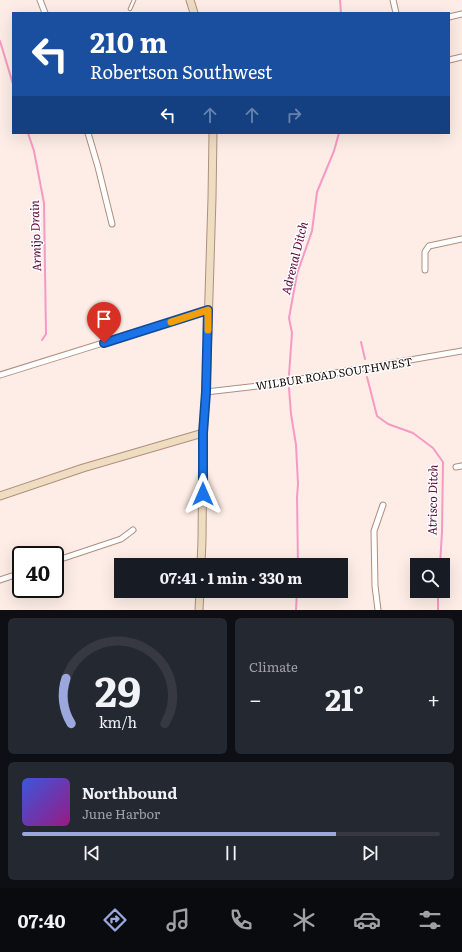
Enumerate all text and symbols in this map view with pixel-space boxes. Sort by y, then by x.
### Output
text: 210 m [90,20,167,62]
icon: left [24,28,76,80]
text: Robertson Southwest [90,58,272,85]
icon: left [157,104,179,126]
icon: ahead [199,104,221,126]
icon: ahead [241,104,263,126]
icon: right [283,104,305,126]
water label: Armijo Drain [25,200,45,272]
water label: Adrenal Ditch [276,220,312,296]
pin [87,302,121,343]
icon: arrive [93,308,115,330]
street label: WILBUR ROAD SOUTHWEST [254,353,414,393]
water label: Atrisco Ditch [422,464,442,536]
position arrow [182,473,224,515]
speed limit sign: 40 [12,546,64,598]
map controls [410,558,450,598]
button: search [410,558,450,598]
text: 07:41 · 1 min · 330 m [160,566,302,589]
text: Climate [249,657,298,676]
text: 29 [94,658,141,720]
text: 21° [325,676,364,720]
text: − [249,682,262,715]
text: + [427,682,440,715]
text: km/h [98,711,137,732]
text: Northbound [82,781,177,804]
text: June Harbor [82,804,160,823]
icon: previous [81,842,103,864]
icon: pause [220,842,242,864]
icon: next [359,842,381,864]
icon: directions [101,906,129,934]
icon: music [164,906,192,934]
icon: phone [227,906,255,934]
icon: climate [290,906,318,934]
icon: car [353,906,381,934]
icon: filters [416,906,444,934]
text: 07:40 [18,907,66,934]

